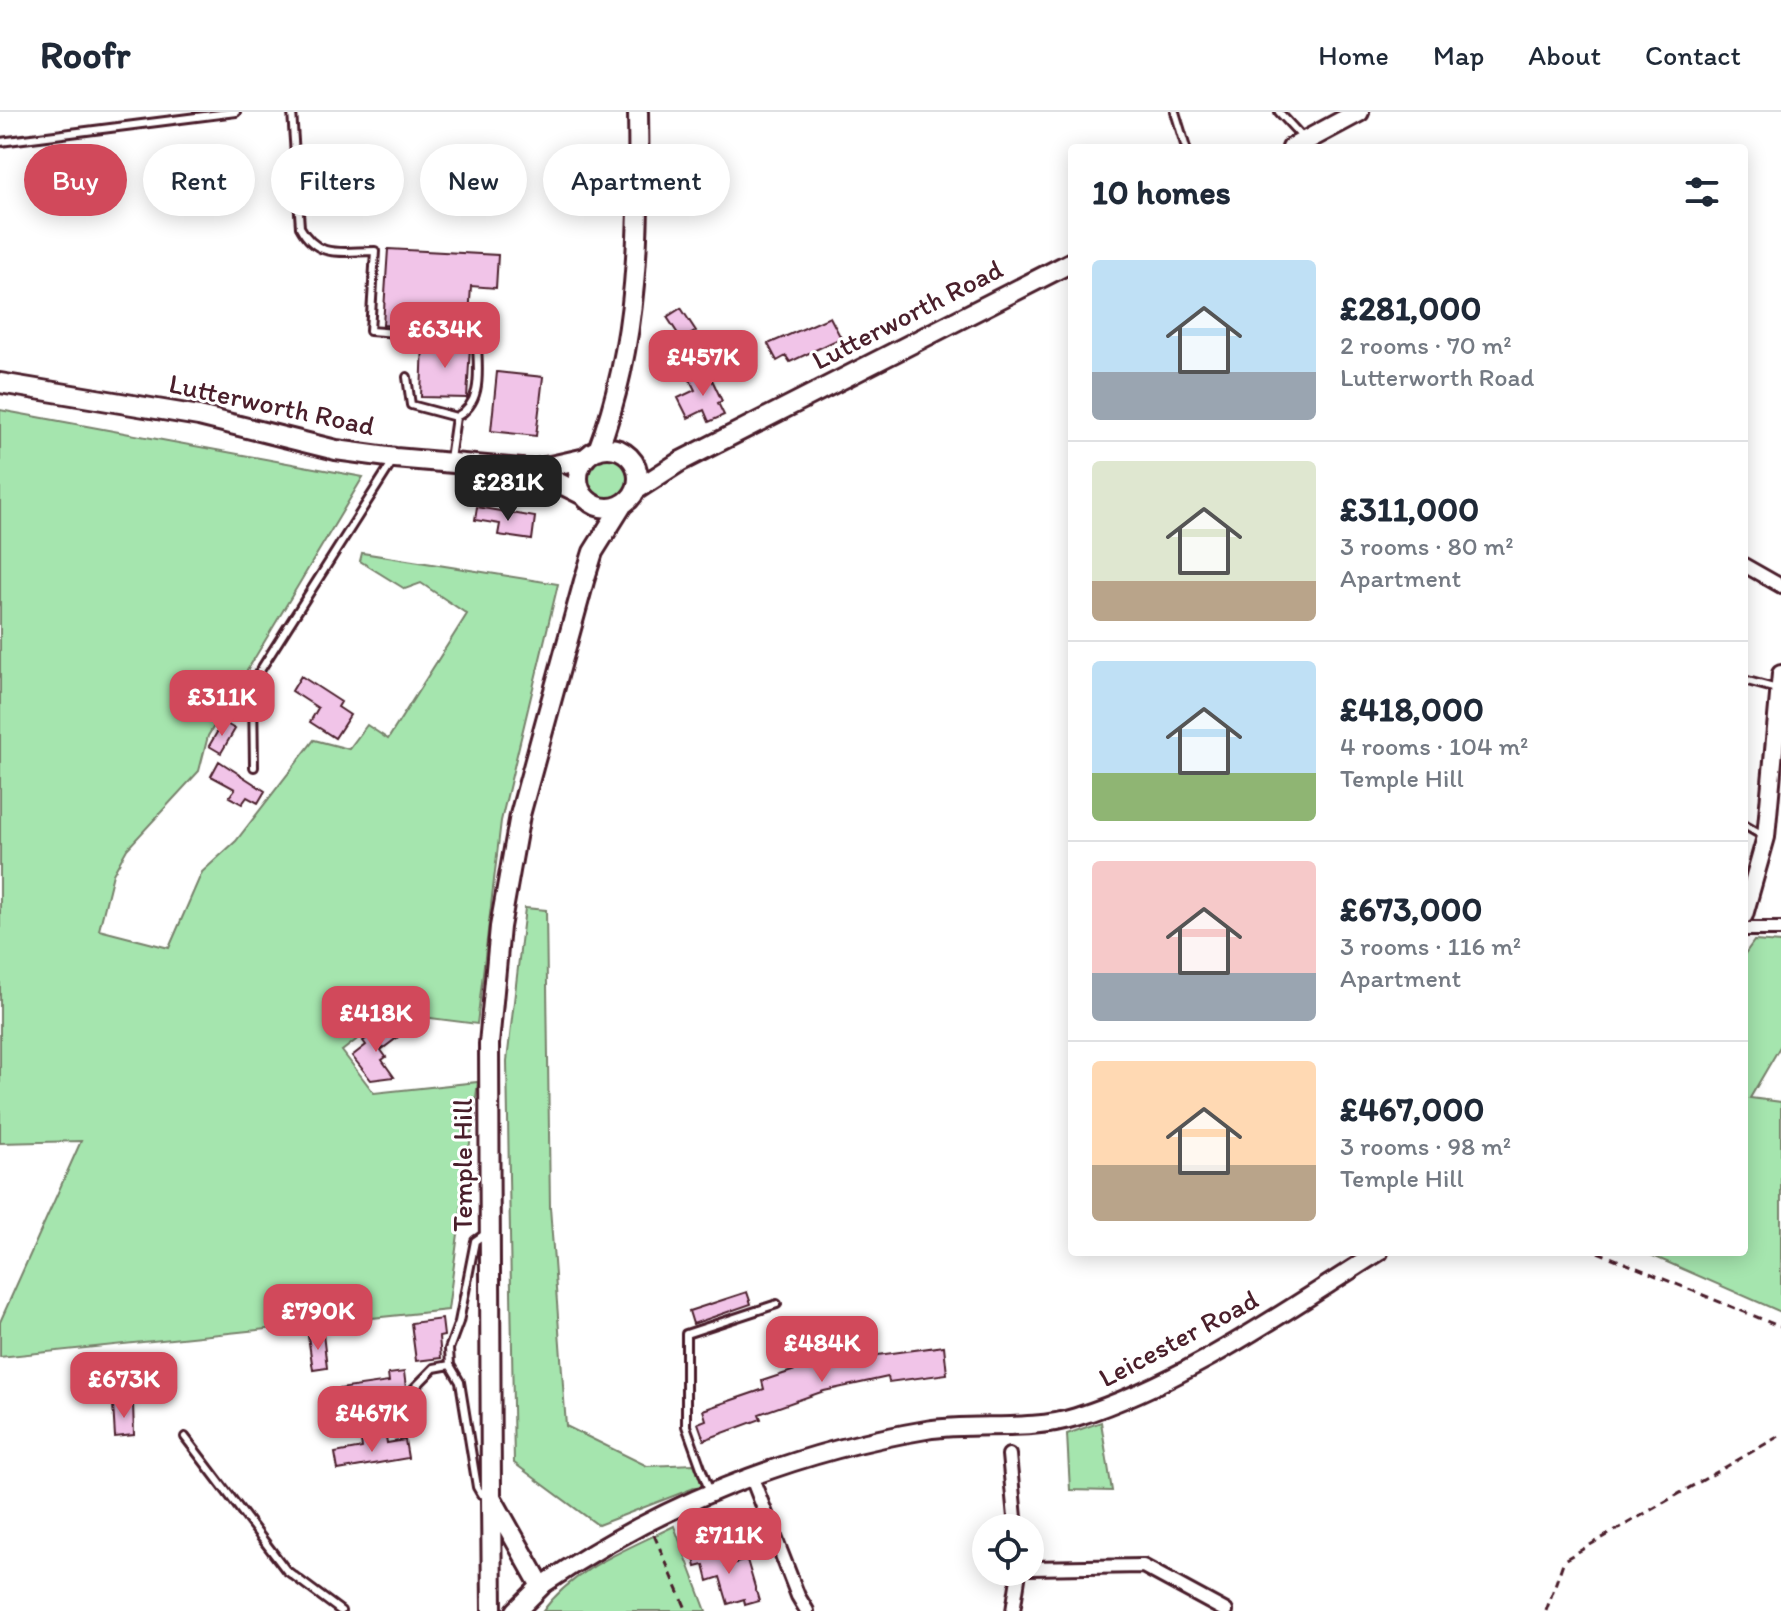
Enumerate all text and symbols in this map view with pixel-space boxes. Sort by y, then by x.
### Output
text: Roofr [40,32,130,78]
text: Home [1318,38,1389,72]
text: Map [1433,38,1484,72]
text: About [1528,38,1601,72]
text: Contact [1645,38,1741,72]
chip: Buy [24,144,127,216]
chip: Rent [143,144,255,216]
chip: Filters [271,144,404,216]
chip: New [420,144,527,216]
chip: Apartment [543,144,730,216]
icon: filters [1680,170,1724,214]
text: 10 homes [1092,172,1231,213]
street label: Lutterworth Road [806,251,1008,377]
text: £281,000 [1340,288,1481,329]
icon: home [1156,292,1252,388]
pin: £634K [389,302,501,370]
text: £634K [408,312,482,344]
text: 2 rooms · 70 m² [1340,329,1512,361]
pin: £457K [647,330,759,398]
text: £457K [667,340,739,372]
text: Lutterworth Road [1340,361,1534,393]
street label: Lutterworth Road [166,366,378,442]
pin: £281K [452,455,564,523]
text: £281K [473,465,543,497]
text: £311,000 [1340,489,1479,530]
icon: home [1156,493,1252,589]
text: 3 rooms · 80 m² [1340,530,1514,562]
text: Apartment [1340,562,1461,594]
pin: £311K [166,670,278,738]
text: £311K [188,680,256,712]
text: £418,000 [1340,689,1484,730]
icon: home [1156,693,1252,789]
text: 4 rooms · 104 m² [1340,730,1528,762]
text: Temple Hill [1340,762,1464,794]
text: £673,000 [1340,889,1482,930]
icon: home [1156,893,1252,989]
text: 3 rooms · 116 m² [1340,930,1521,962]
text: Apartment [1340,962,1461,994]
pin: £418K [320,986,432,1054]
text: £418K [340,996,412,1028]
text: £467,000 [1340,1089,1484,1130]
icon: home [1156,1093,1252,1189]
street label: Temple Hill [445,1098,479,1232]
text: 3 rooms · 98 m² [1340,1130,1511,1162]
text: Temple Hill [1340,1162,1464,1194]
street label: Leicester Road [1092,1282,1264,1394]
pin: £790K [262,1284,374,1352]
text: £790K [281,1294,355,1326]
pin: £484K [766,1316,878,1384]
text: £484K [784,1326,860,1358]
pin: £673K [68,1352,180,1420]
text: £673K [88,1362,160,1394]
pin: £467K [316,1386,428,1454]
text: £467K [336,1396,408,1428]
pin: £711K [673,1508,785,1576]
map controls [972,1514,1044,1586]
button: locate [972,1514,1044,1586]
text: £711K [695,1518,763,1550]

